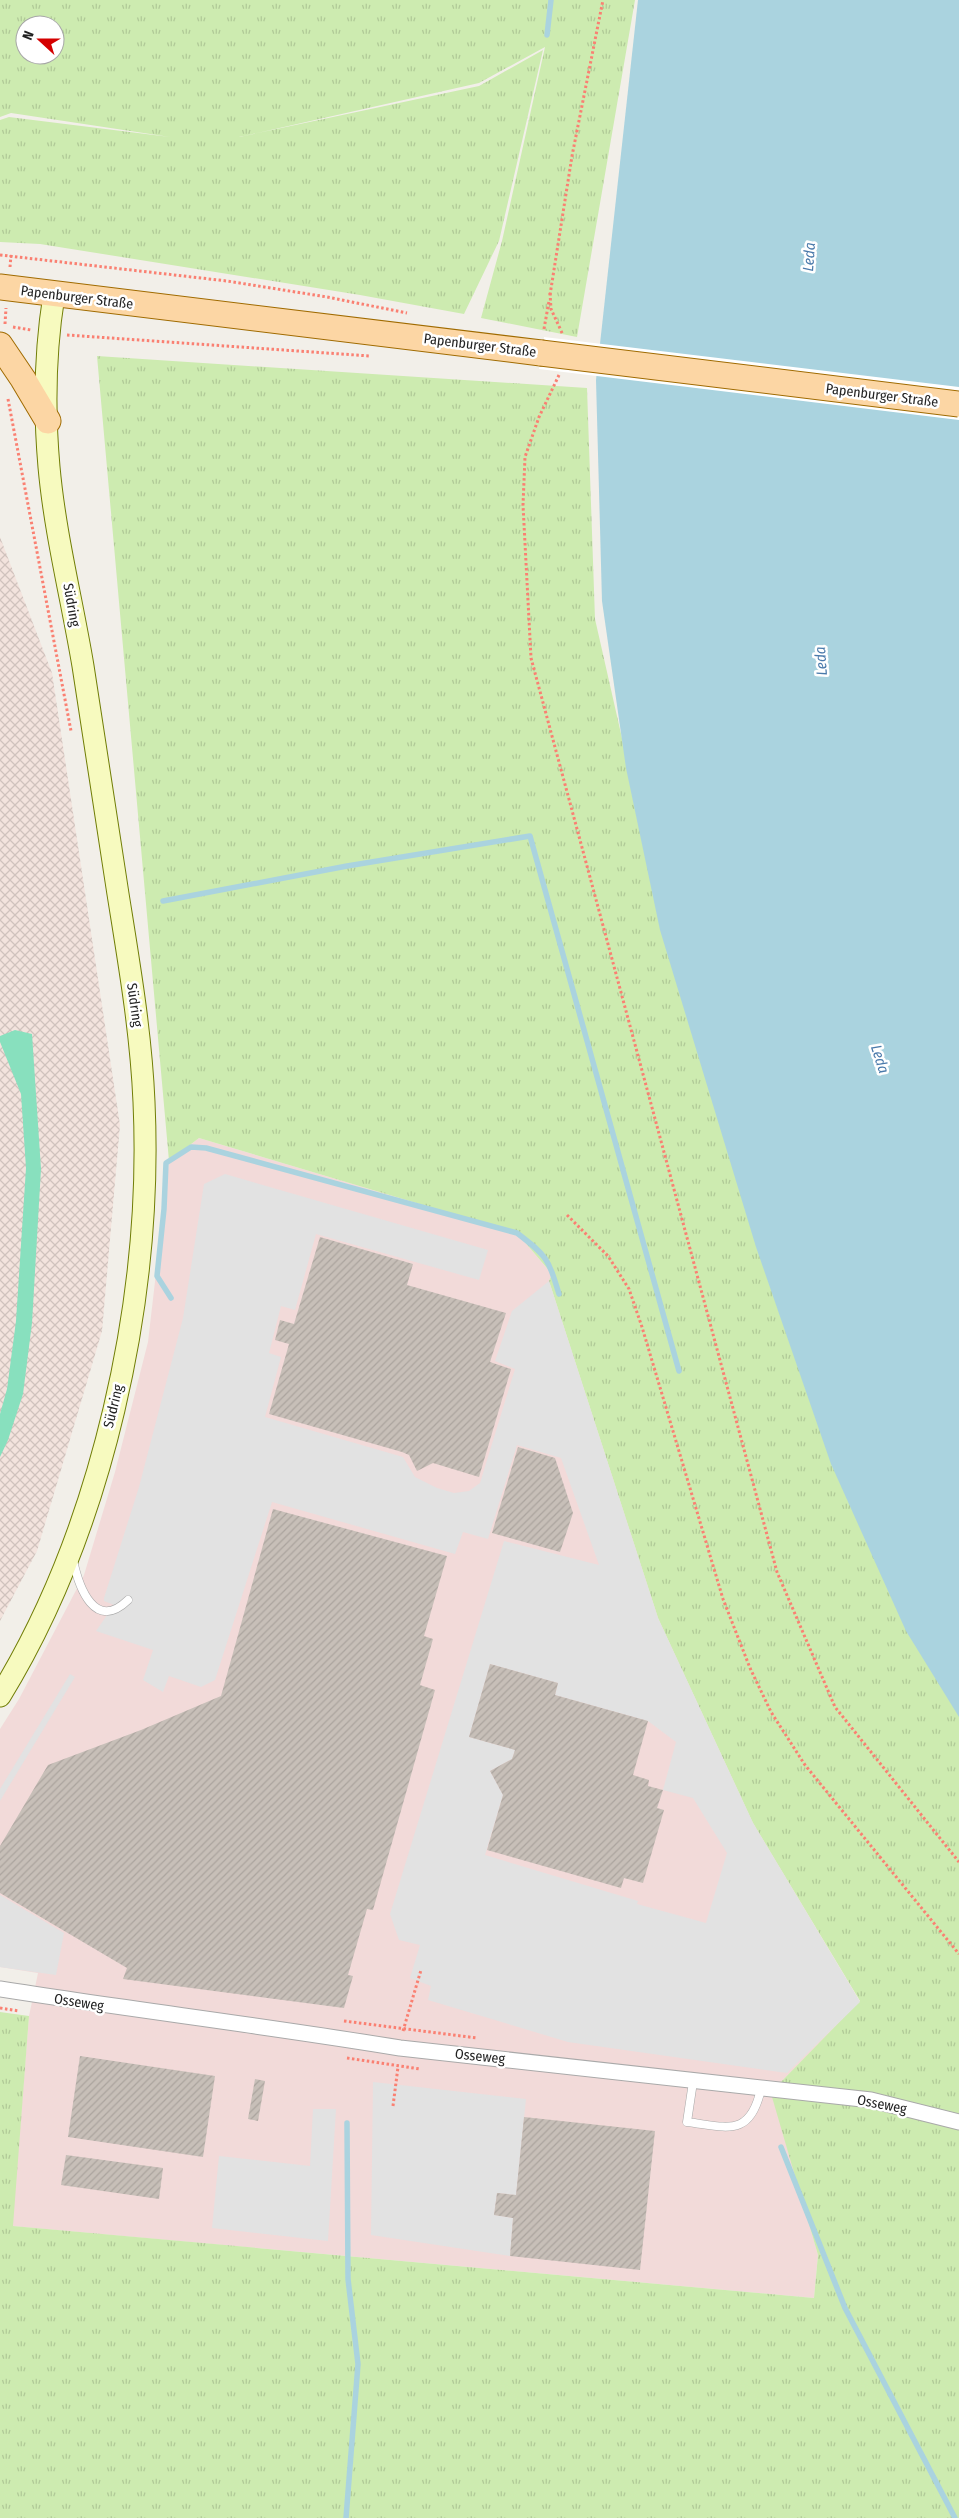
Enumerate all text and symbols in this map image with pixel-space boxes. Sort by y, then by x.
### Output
north arrow [15,15,65,65]
text: N [19,29,38,42]
water label: Leda [799,242,819,272]
street label: Papenburger Straße [20,282,134,313]
street label: Papenburger Straße [423,330,537,361]
street label: Papenburger Straße [825,380,939,411]
street label: Südring [59,582,84,629]
water label: Leda [811,646,831,676]
street label: Südring [123,982,146,1029]
water label: Leda [867,1042,893,1076]
street label: Südring [100,1382,127,1430]
street label: Osseweg [53,1990,105,2015]
street label: Osseweg [454,2045,506,2068]
street label: Osseweg [856,2091,909,2118]

